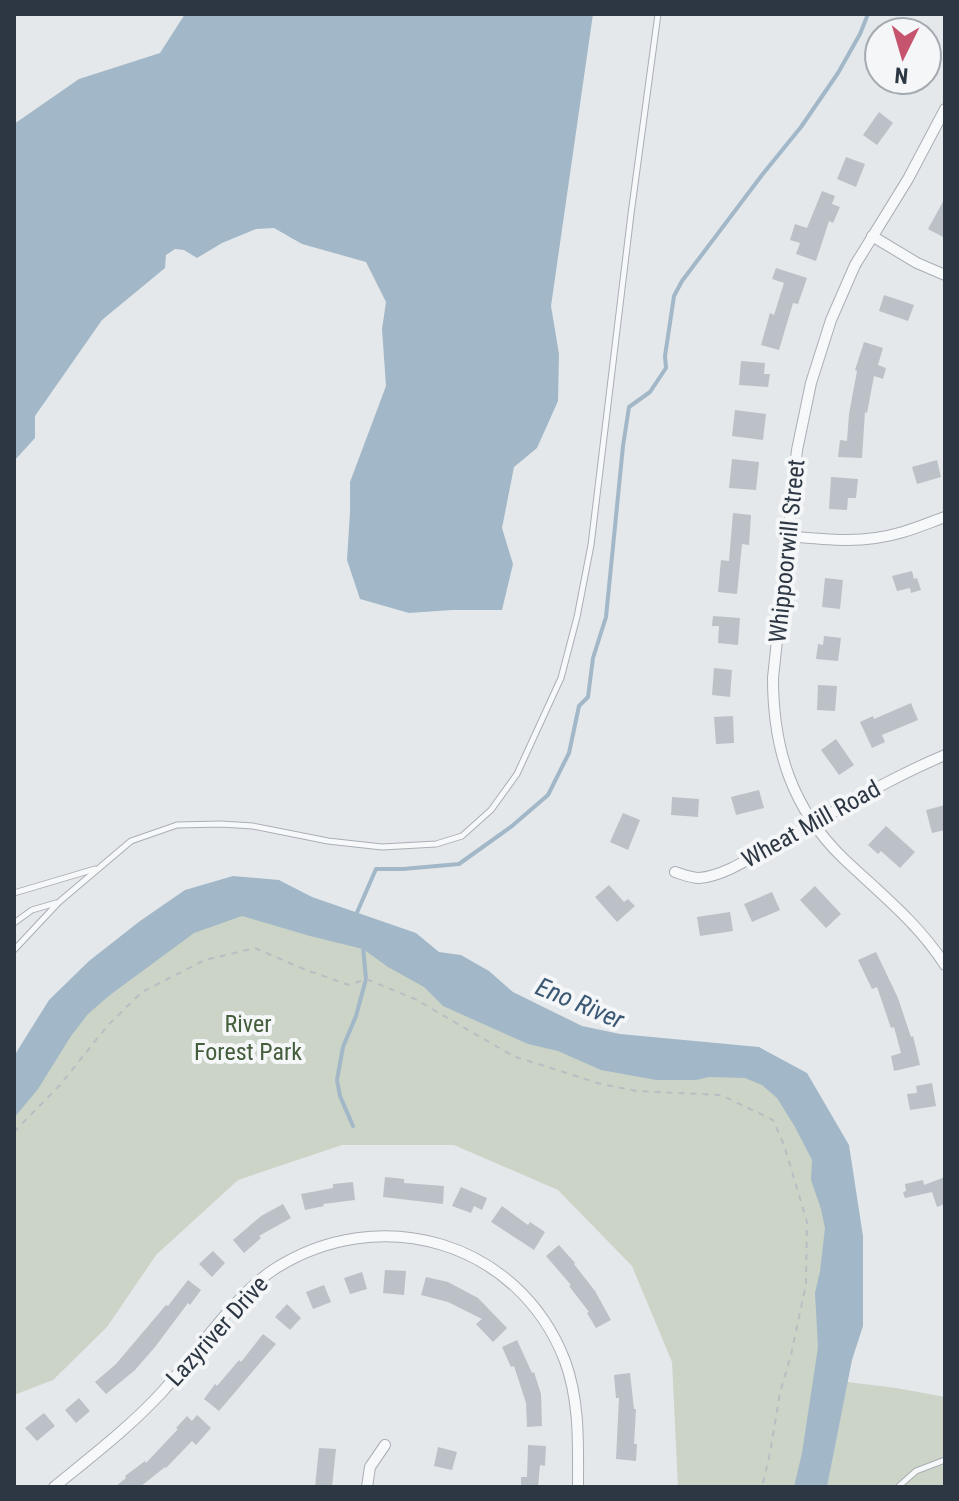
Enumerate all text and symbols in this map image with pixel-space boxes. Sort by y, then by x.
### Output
north arrow [863,16,943,96]
text: N [893,62,909,88]
street label: Whippoorwill Street [763,458,811,644]
street label: Wheat Mill Road [737,775,885,873]
water label: Eno River [532,971,630,1035]
park label: River Forest Park [194,1010,302,1066]
street label: Lazyriver Drive [160,1270,274,1392]

